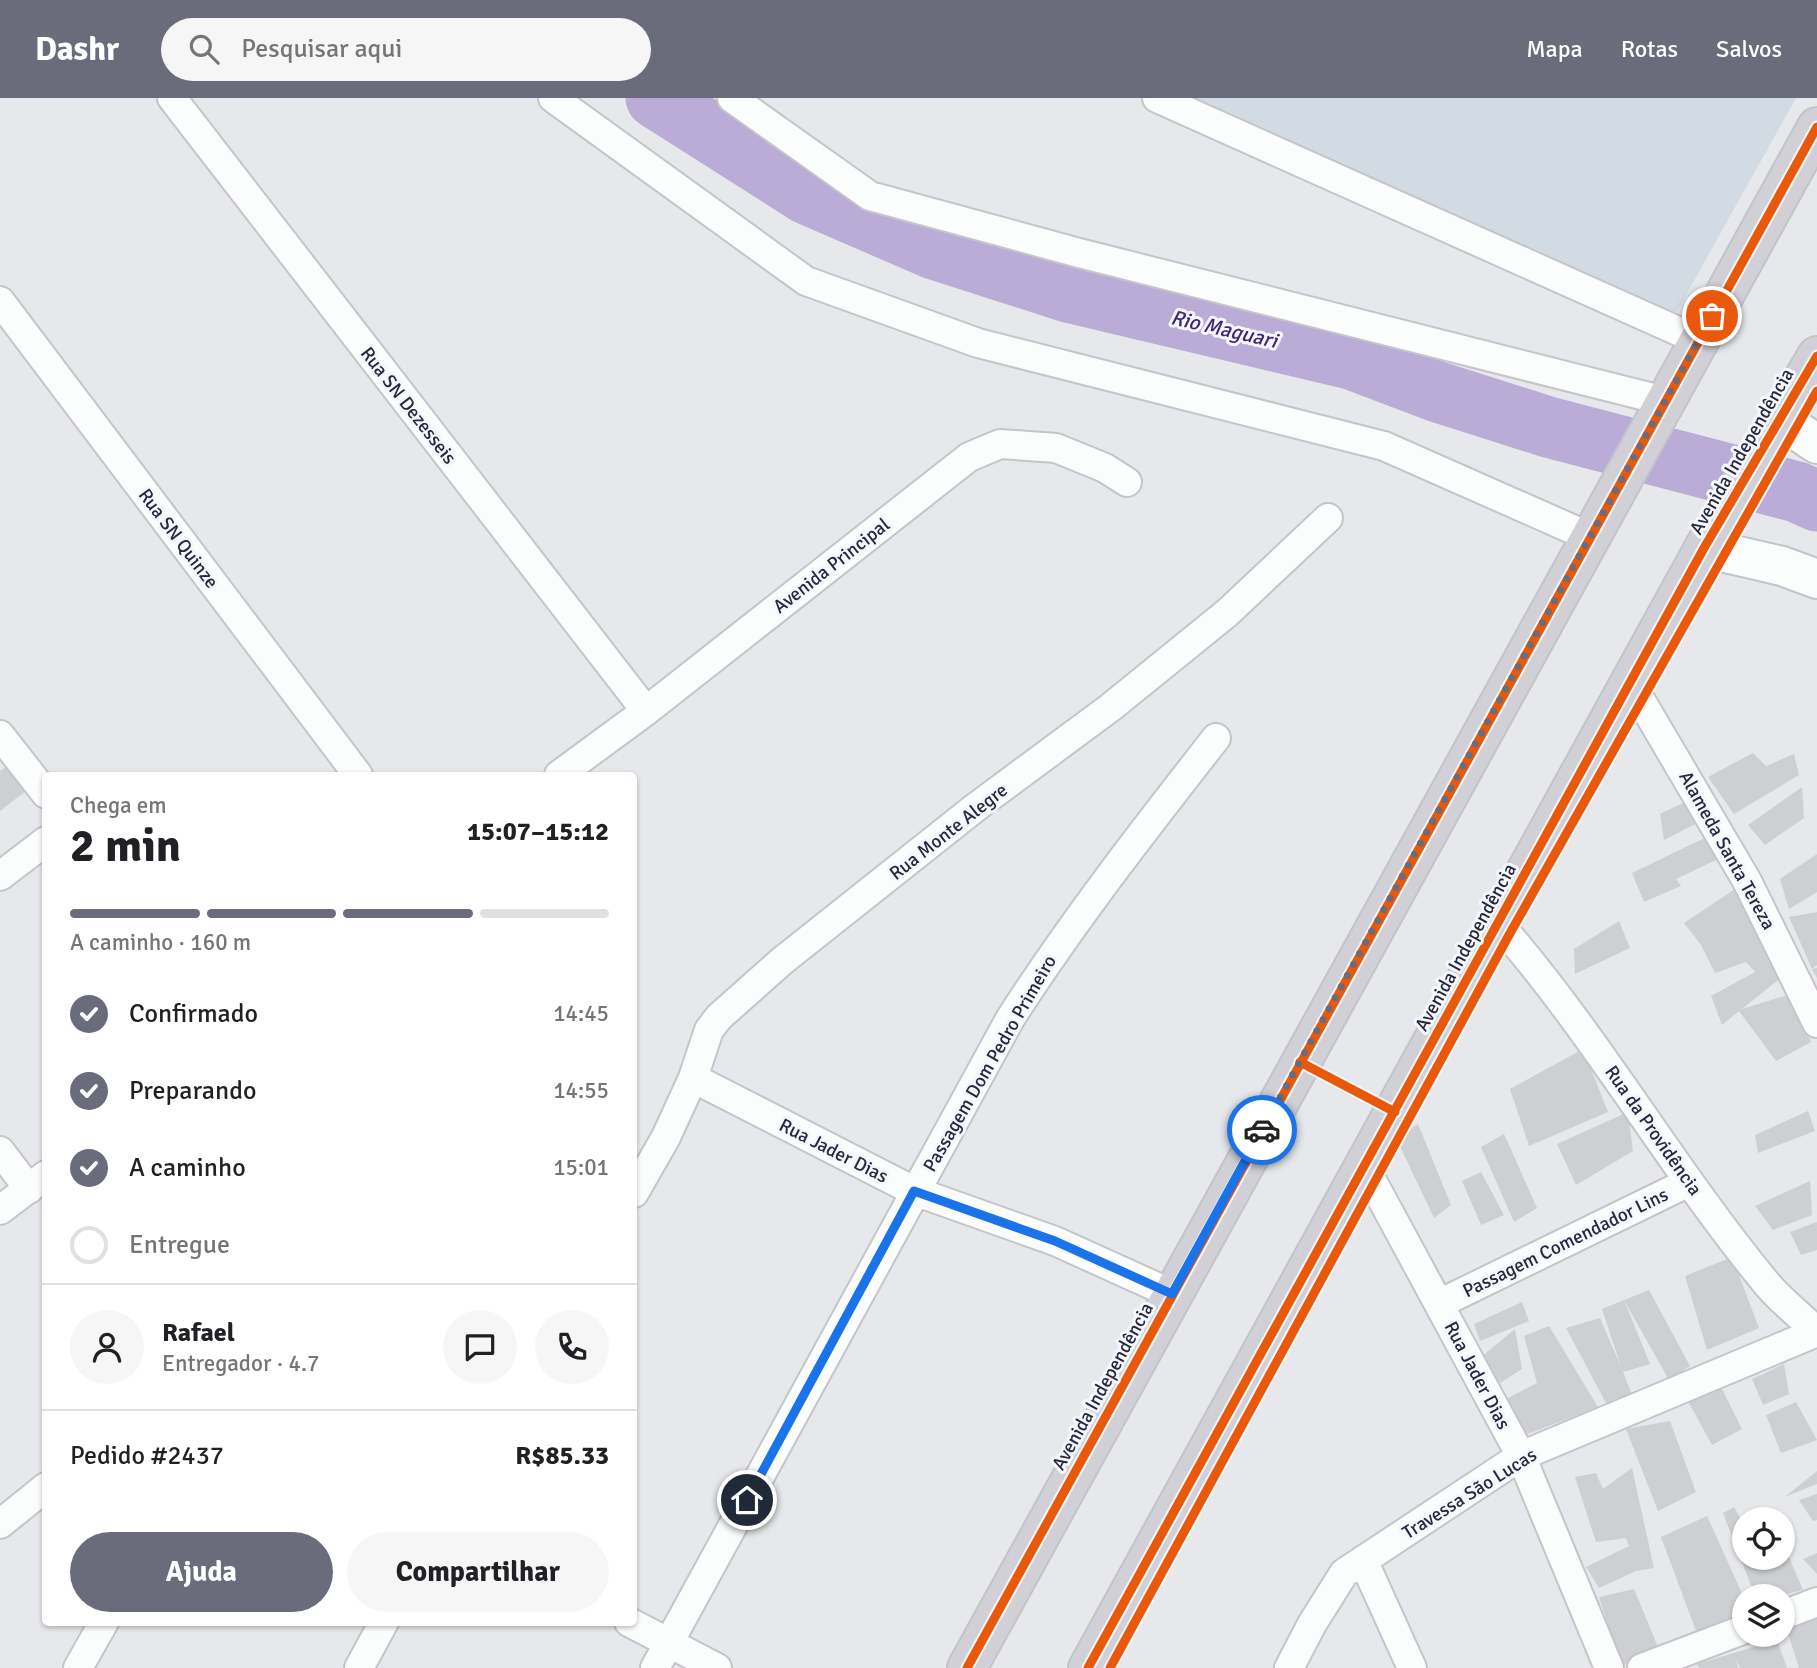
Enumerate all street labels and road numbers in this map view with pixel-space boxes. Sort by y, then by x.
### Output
street label: Rua SN Dezesseis [355,342,461,469]
street label: Avenida Independência [1684,364,1799,539]
street label: Rua SN Quinze [133,484,224,593]
street label: Avenida Principal [768,513,895,619]
street label: Alameda Santa Tereza [1674,767,1781,934]
street label: Rua Monte Alegre [885,778,1013,885]
street label: Avenida Independência [1410,859,1522,1035]
street label: Passagem Dom Pedro Primeiro [918,951,1062,1176]
street label: Rua da Providência [1599,1061,1707,1200]
street label: Rua Jader Dias [775,1113,892,1189]
street label: Passagem Comendador Lins [1459,1183,1672,1303]
street label: Avenida Independência [1047,1298,1159,1474]
street label: Rua Jader Dias [1439,1317,1516,1434]
street label: Travessa São Lucas [1398,1443,1541,1545]

